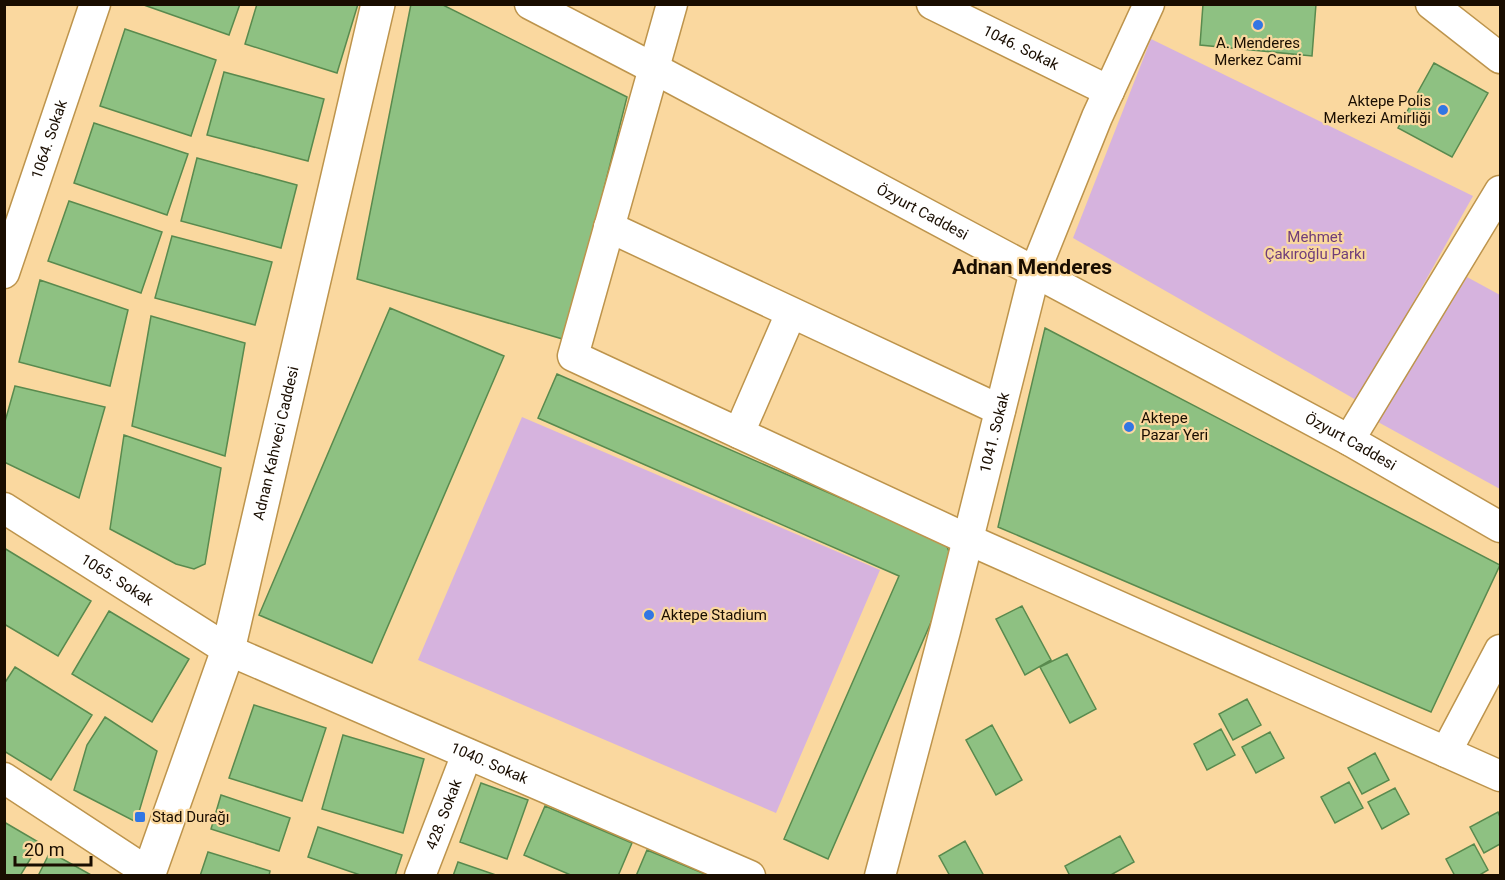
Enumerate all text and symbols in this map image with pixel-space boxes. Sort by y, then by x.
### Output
marker: A. Menderes Merkez Cami [1251,18,1265,32]
street label: 1046. Sokak [980,21,1062,74]
place label: A. Menderes Merkez Cami [1214,34,1302,69]
place label: Aktepe Polis Merkezi Amirliği [1324,92,1431,127]
street label: 1064. Sokak [27,97,71,181]
marker: Aktepe Polis Merkezi Amirliği [1436,103,1450,117]
street label: Özyurt Caddesi [873,180,971,244]
park label: Mehmet Çakıroğlu Parkı [1265,228,1365,263]
district label: Adnan Menderes [952,255,1112,279]
street label: Adnan Kahveci Caddesi [249,365,303,522]
street label: 1041. Sokak [976,390,1013,475]
place label: Aktepe Pazar Yeri [1141,409,1208,444]
street label: Özyurt Caddesi [1302,409,1399,474]
marker: Aktepe Pazar Yeri [1122,420,1136,434]
street label: 1065. Sokak [78,550,157,610]
place label: Aktepe Stadium [661,606,767,624]
marker: Aktepe Stadium [642,608,656,622]
street label: 1040. Sokak [448,739,531,788]
street label: 428. Sokak [422,776,466,852]
place label: Stad Durağı [152,808,229,826]
marker: Stad Durağı [133,810,147,824]
scale bar [15,829,92,867]
text: 20 m [24,839,64,860]

